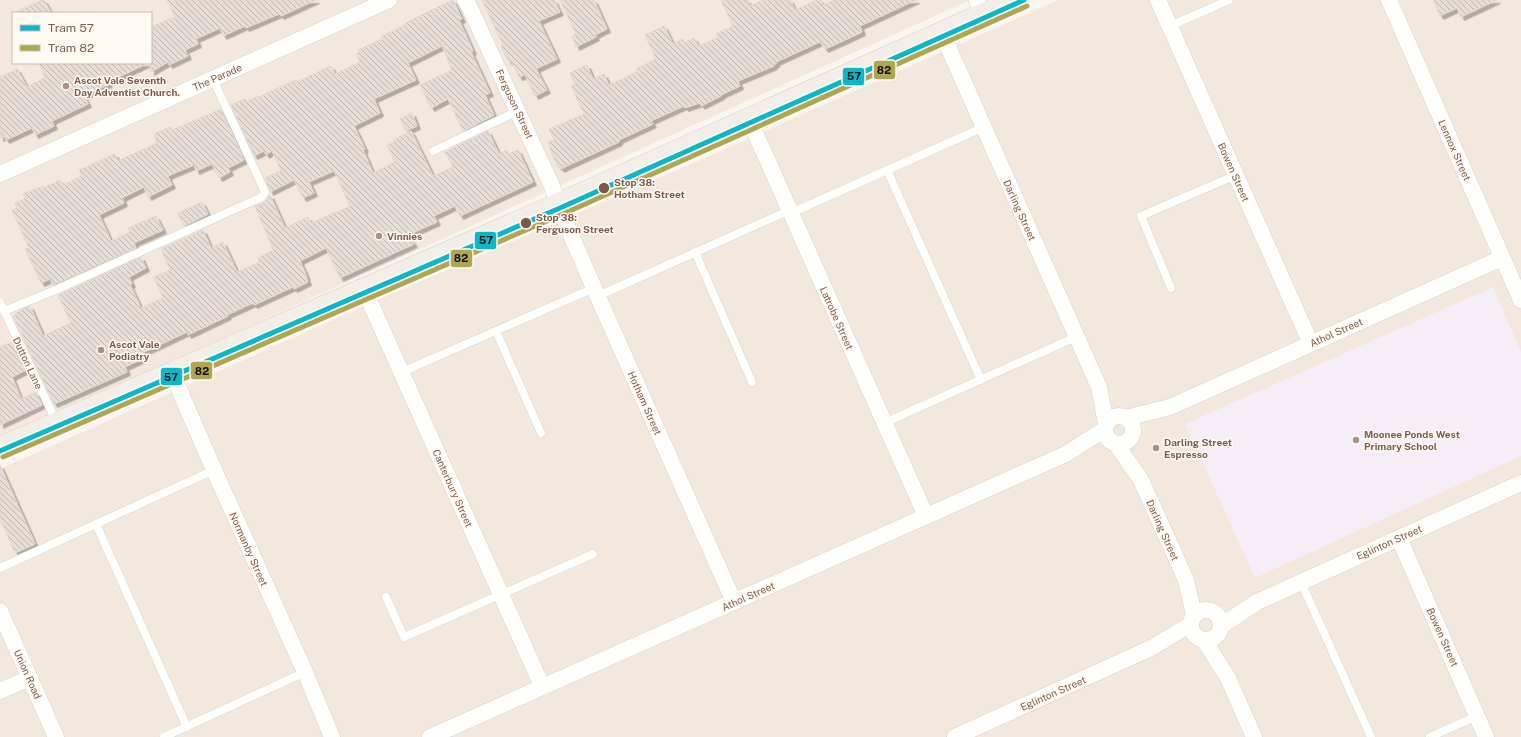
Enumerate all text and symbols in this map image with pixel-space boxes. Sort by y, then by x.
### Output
legend [12,12,152,64]
text: Tram 57 [48,21,94,35]
text: Tram 82 [48,41,94,55]
line badge: 82 [873,60,896,80]
street label: The Parade [191,61,244,93]
text: 82 [877,64,891,76]
street label: Ferguson Street [494,67,536,141]
line badge: 57 [842,67,865,86]
text: 57 [847,70,861,82]
place label: Ascot Vale Seventh Day Adventist Church. [74,74,180,98]
marker: Ascot Vale Seventh Day Adventist Church. [61,81,71,91]
street label: Lennox Street [1436,118,1474,182]
street label: Bowen Street [1216,141,1252,203]
place label: Stop 38: Hotham Street [614,176,685,200]
street label: Darling Street [1001,178,1039,242]
marker: Stop 38: Hotham Street [597,181,611,195]
place label: Stop 38: Ferguson Street [536,211,614,235]
marker: Stop 38: Ferguson Street [519,216,533,230]
place label: Vinnies [387,230,422,242]
marker: Vinnies [374,231,384,241]
line badge: 57 [474,231,497,250]
text: 57 [479,234,493,246]
line badge: 82 [450,249,473,268]
text: 82 [454,252,468,264]
street label: Latrobe Street [818,285,856,351]
street label: Athol Street [1308,315,1364,349]
street label: Dutton Lane [11,335,45,391]
place label: Ascot Vale Podiatry [109,338,160,362]
marker: Ascot Vale Podiatry [96,345,106,355]
line badge: 82 [190,361,213,380]
text: 82 [195,365,209,377]
line badge: 57 [160,367,183,386]
street label: Hotham Street [626,369,664,437]
text: 57 [164,371,178,383]
place label: Moonee Ponds West Primary School [1364,428,1460,452]
marker: Moonee Ponds West Primary School [1351,435,1361,445]
place label: Darling Street Espresso [1164,436,1232,460]
marker: Darling Street Espresso [1151,443,1161,453]
street label: Canterbury Street [430,447,476,529]
street label: Darling Street [1144,498,1182,562]
street label: Normanby Street [227,510,271,588]
street label: Eglinton Street [1354,522,1424,562]
street label: Athol Street [720,579,776,613]
street label: Bowen Street [1425,606,1461,668]
street label: Union Road [12,647,44,701]
street label: Eglinton Street [1018,673,1088,713]

